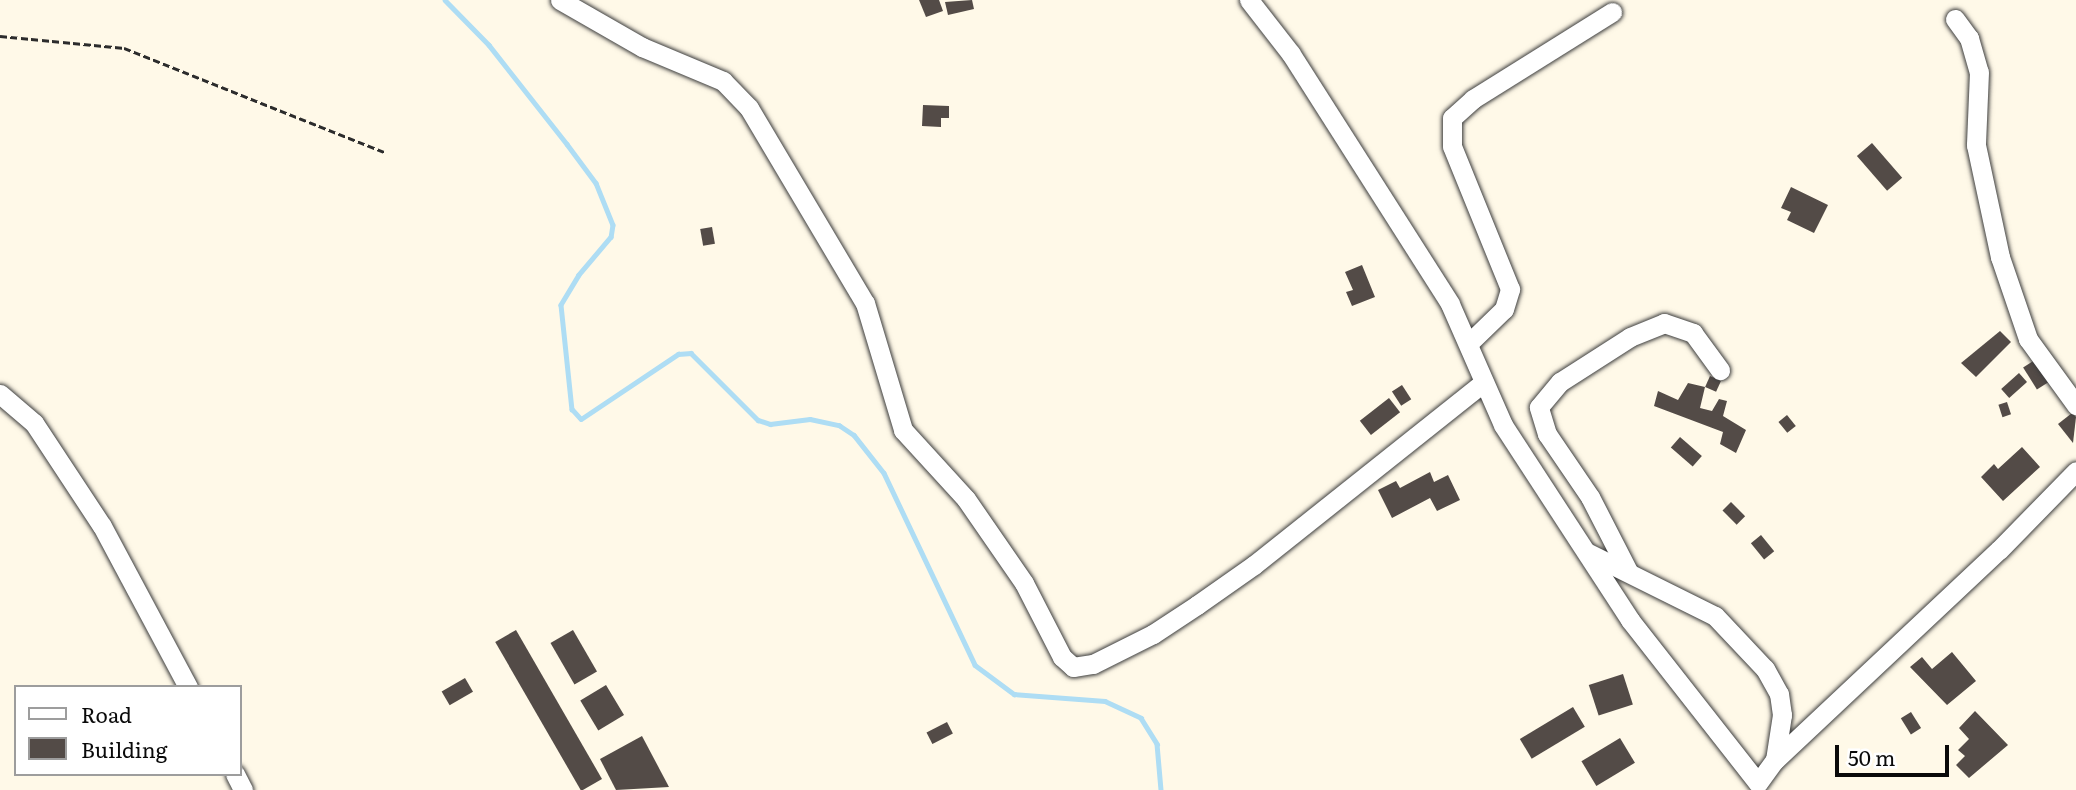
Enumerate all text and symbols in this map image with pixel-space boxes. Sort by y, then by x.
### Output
legend [14,685,242,776]
text: Road [81,698,132,729]
scale bar [1838,730,1952,774]
text: Building [81,733,167,764]
text: 50 m [1848,741,1895,772]

